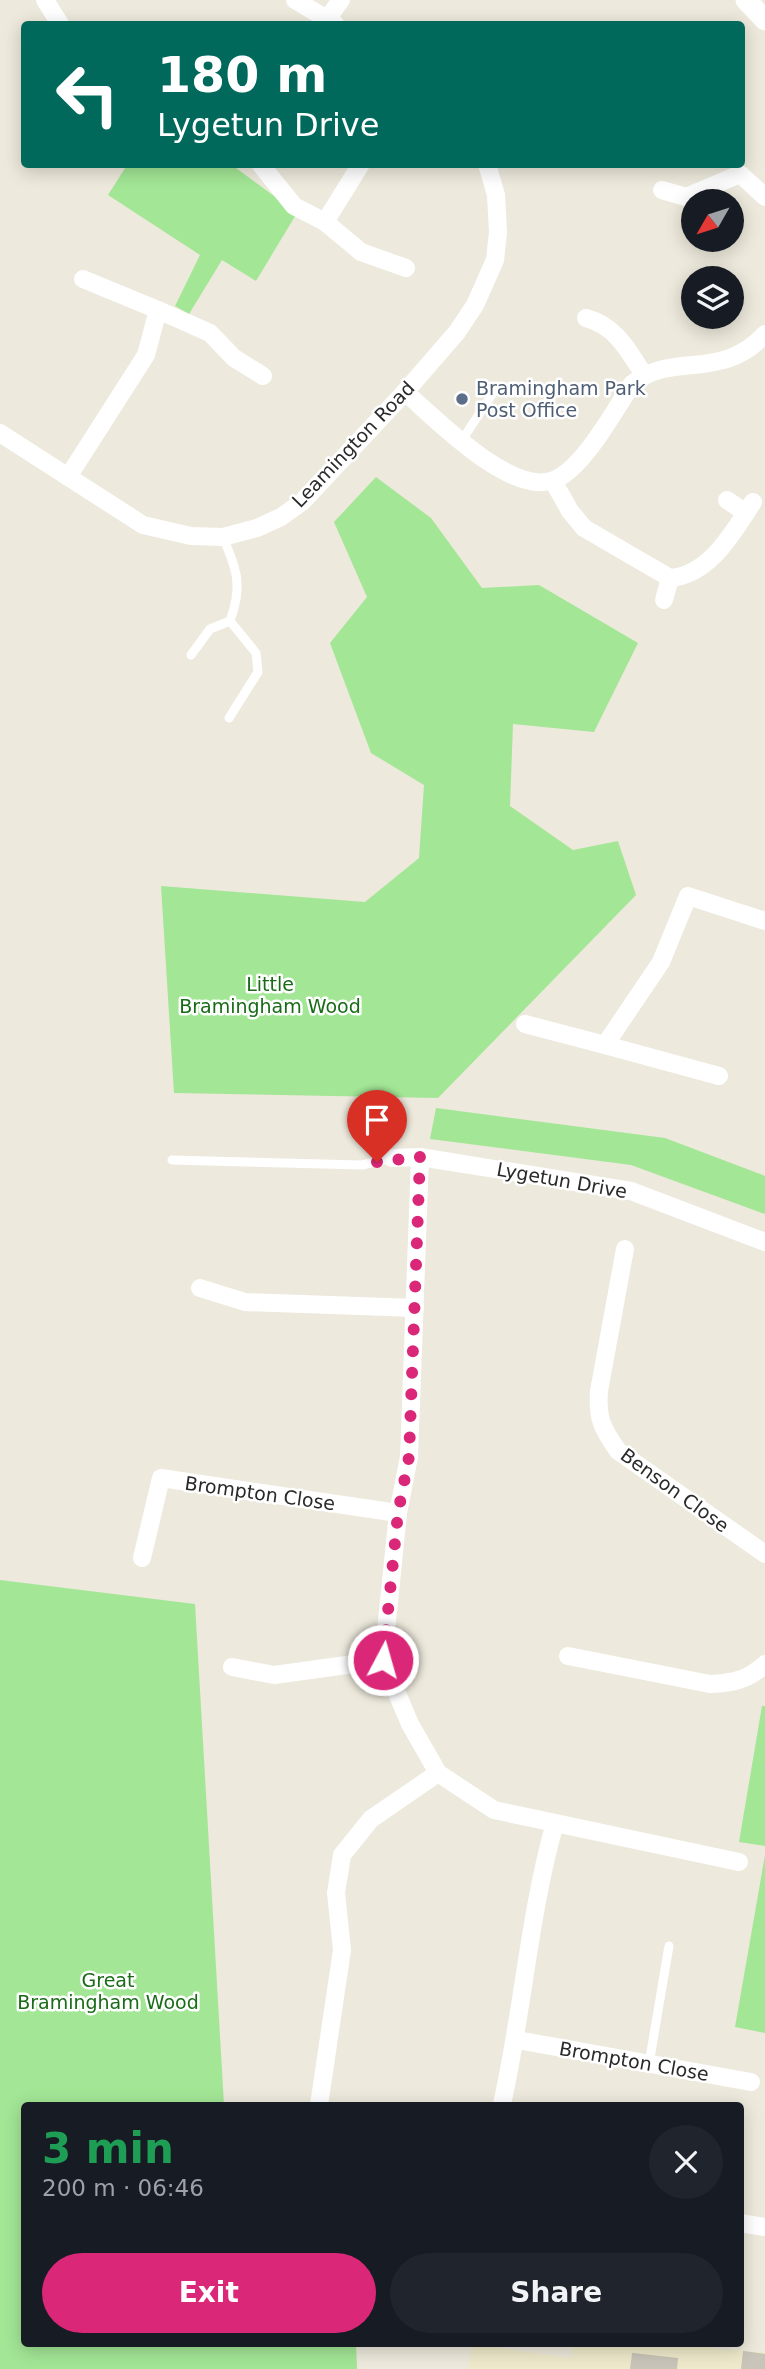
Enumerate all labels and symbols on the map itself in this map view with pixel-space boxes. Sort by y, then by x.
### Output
north arrow [681,189,744,252]
street label: Leamington Road [287,377,419,511]
place label: Bramingham Park Post Office [476,377,646,421]
marker: Bramingham Park Post Office [454,391,470,407]
park label: Little Bramingham Wood [179,973,361,1017]
pin [347,1090,407,1162]
street label: Lygetun Drive [495,1158,629,1202]
street label: Benson Close [617,1443,733,1537]
street label: Brompton Close [183,1472,337,1514]
position arrow [346,1623,420,1697]
park label: Great Bramingham Wood [17,1969,199,2013]
street label: Brompton Close [557,2037,711,2085]

